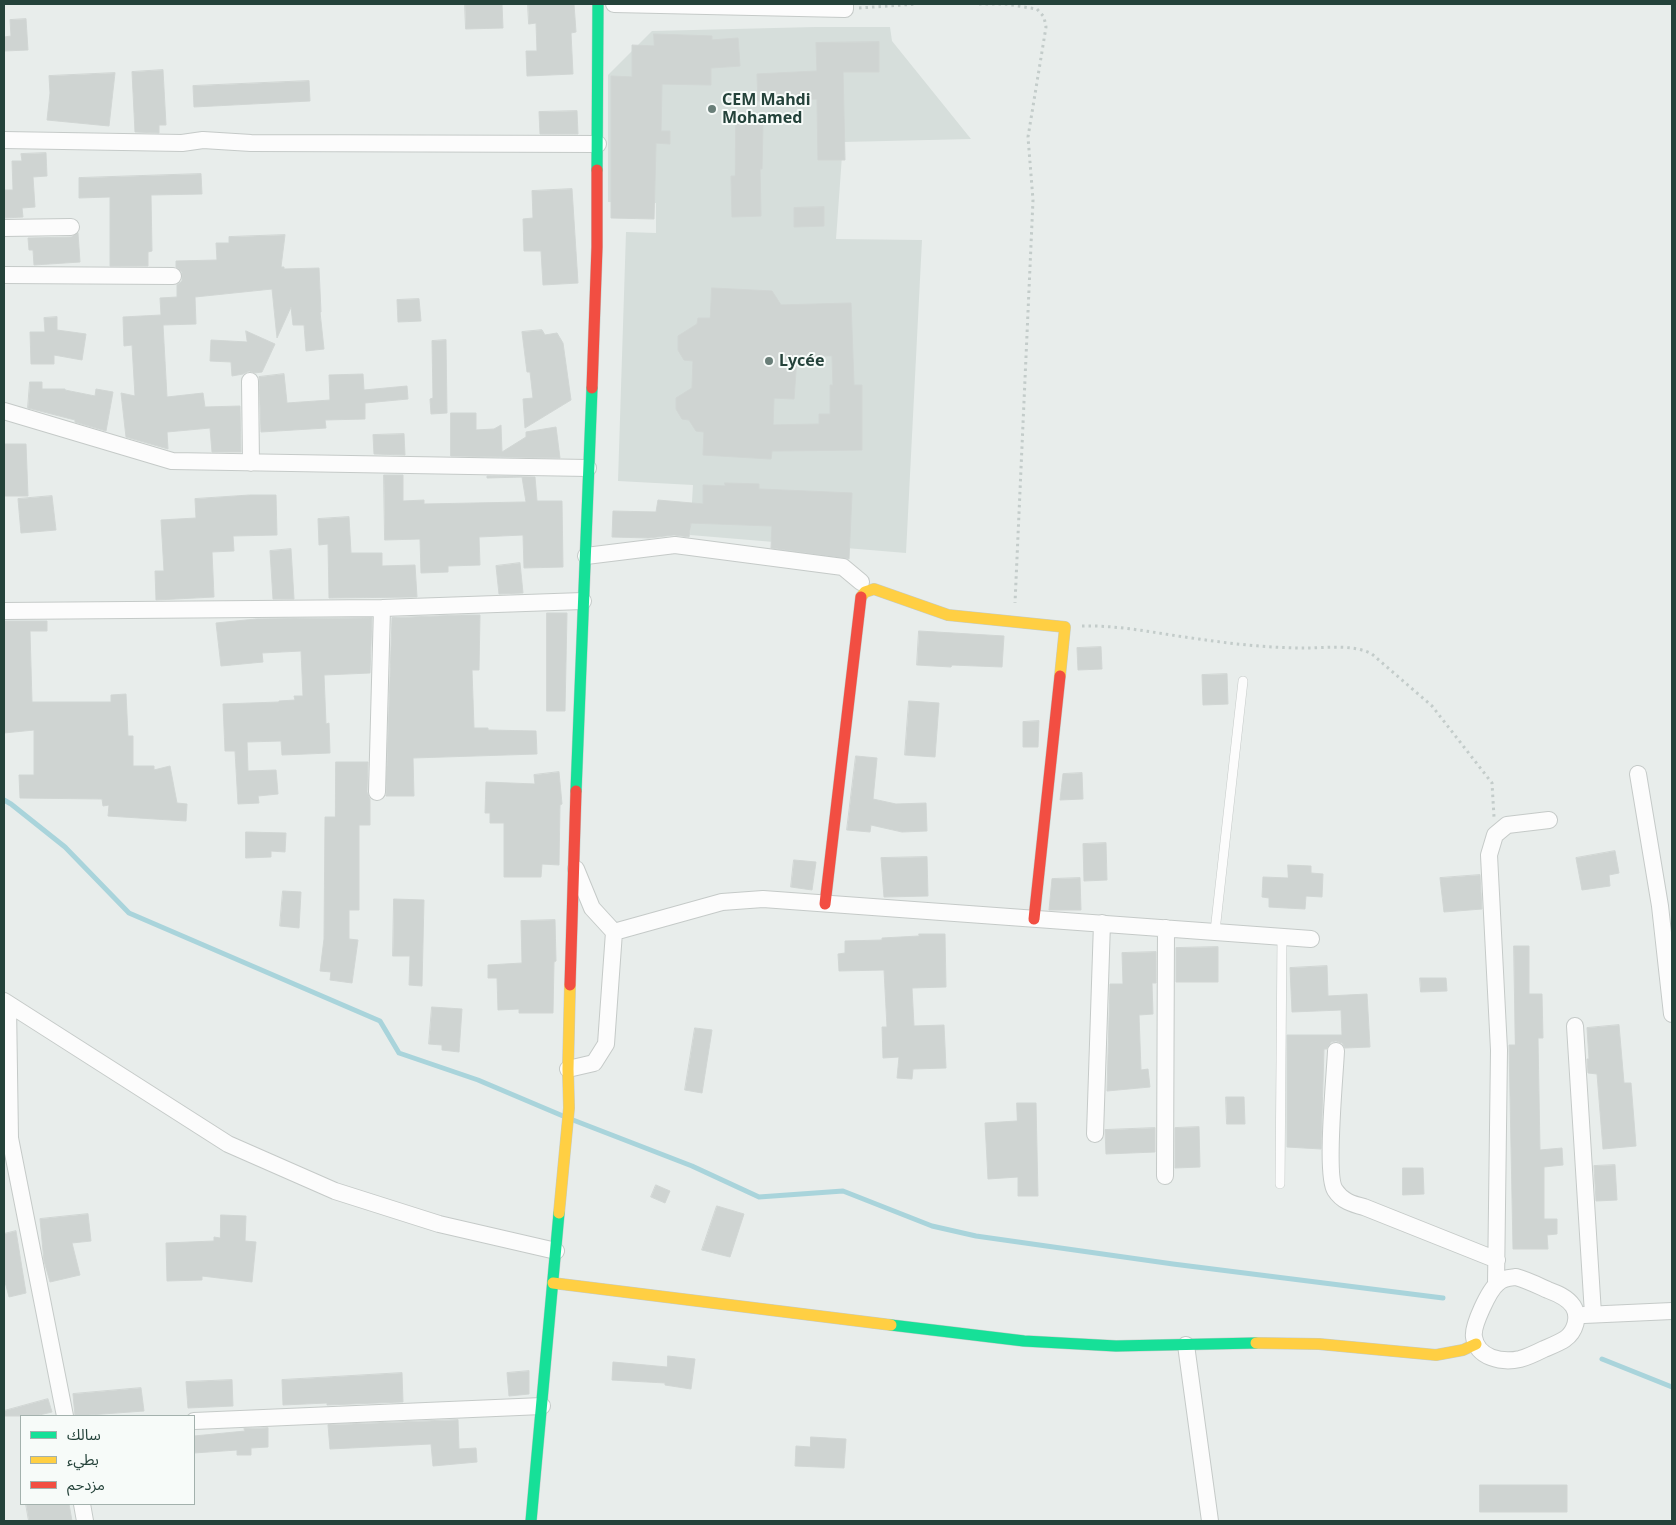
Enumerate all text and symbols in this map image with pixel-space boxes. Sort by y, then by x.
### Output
place label: CEM Mahdi Mohamed [722,90,810,128]
marker: CEM Mahdi Mohamed [706,103,718,115]
place label: Lycée [779,351,824,371]
marker: Lycée [763,355,775,367]
legend [20,1415,195,1505]
text: سالك [67,1424,101,1444]
text: بطيء [67,1449,99,1469]
text: مزدحم [67,1474,105,1494]

